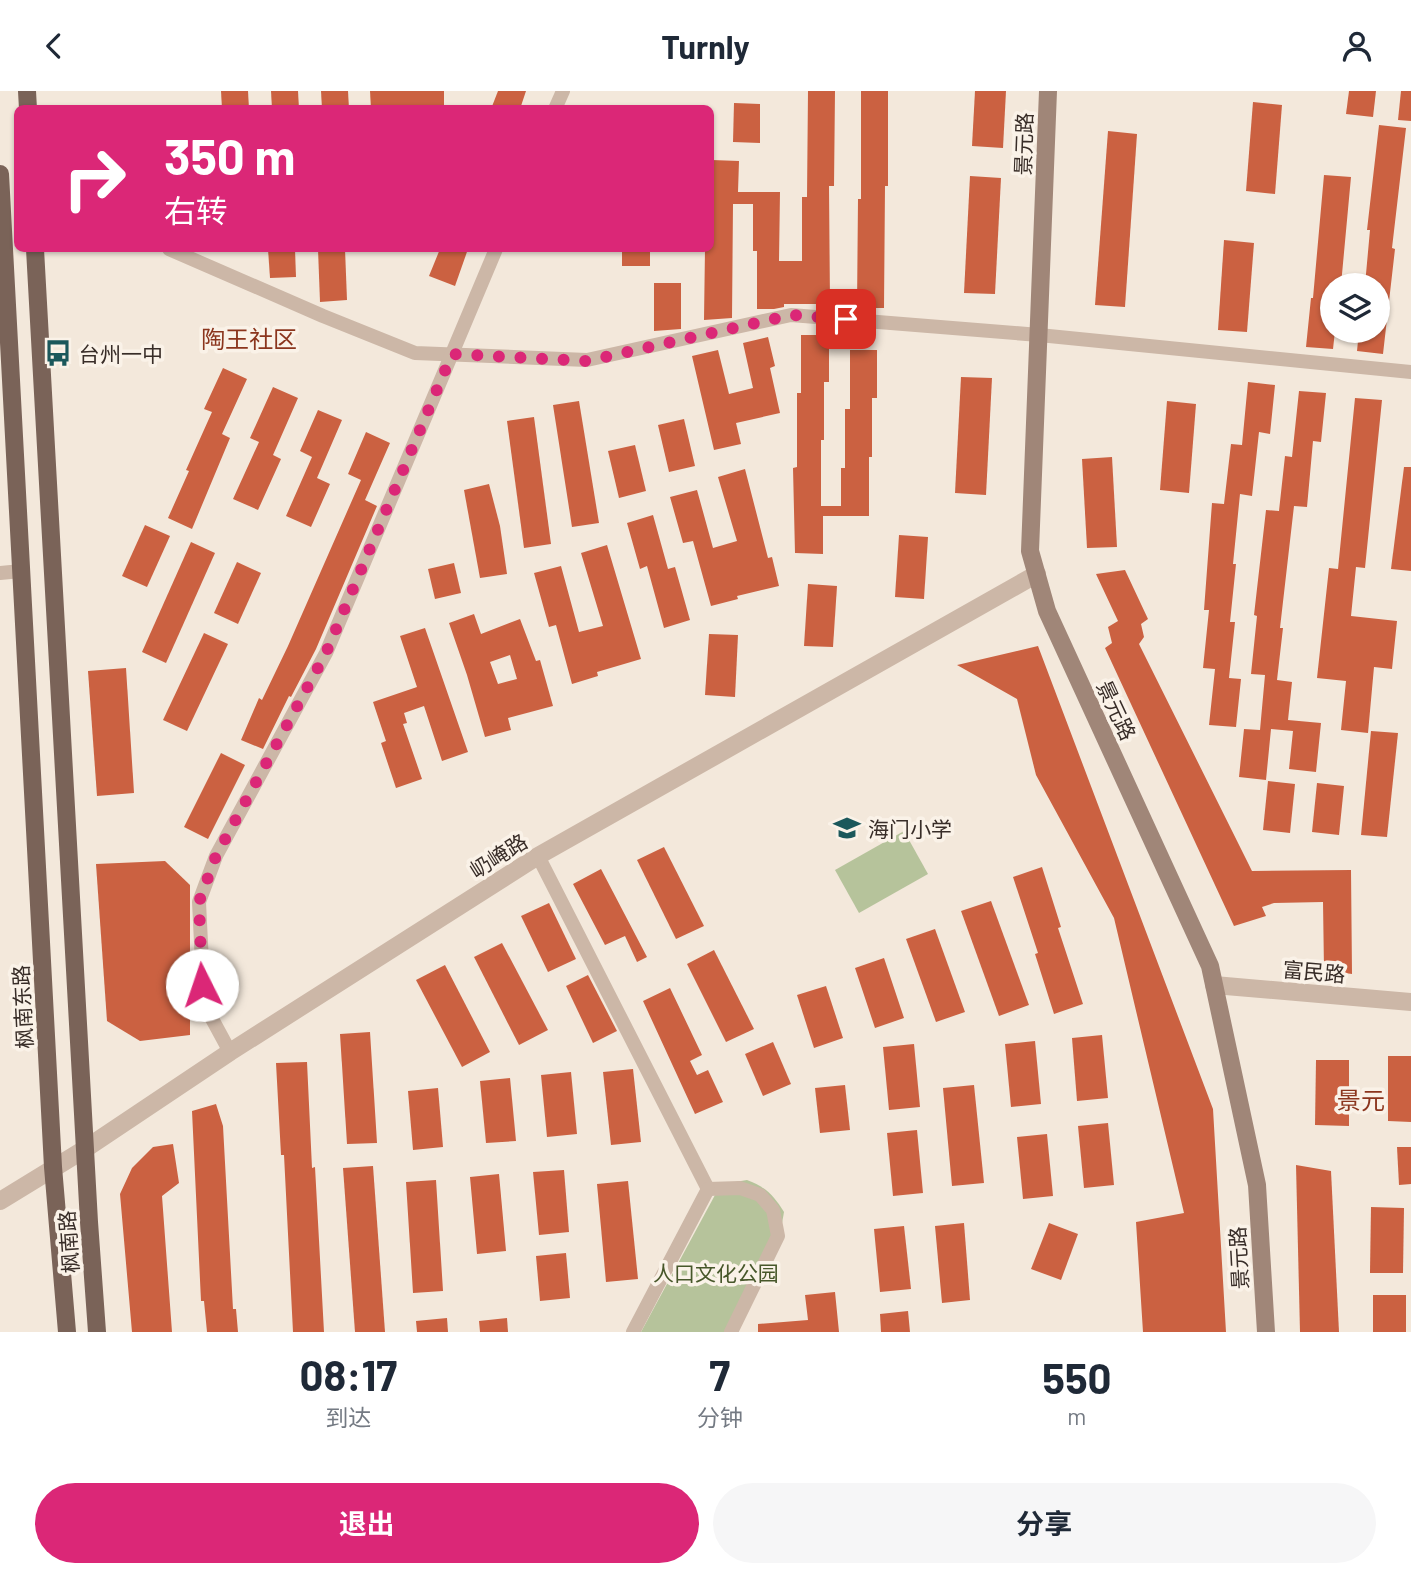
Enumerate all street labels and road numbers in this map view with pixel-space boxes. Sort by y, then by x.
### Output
street label: 景元路 [1009,112,1037,176]
street label: 景元路 [1092,676,1142,744]
street label: 屷崦路 [465,828,531,882]
street label: 富民路 [1282,956,1346,986]
street label: 枫南东路 [7,964,37,1050]
street label: 枫南路 [53,1210,83,1274]
street label: 景元路 [1224,1226,1252,1290]

